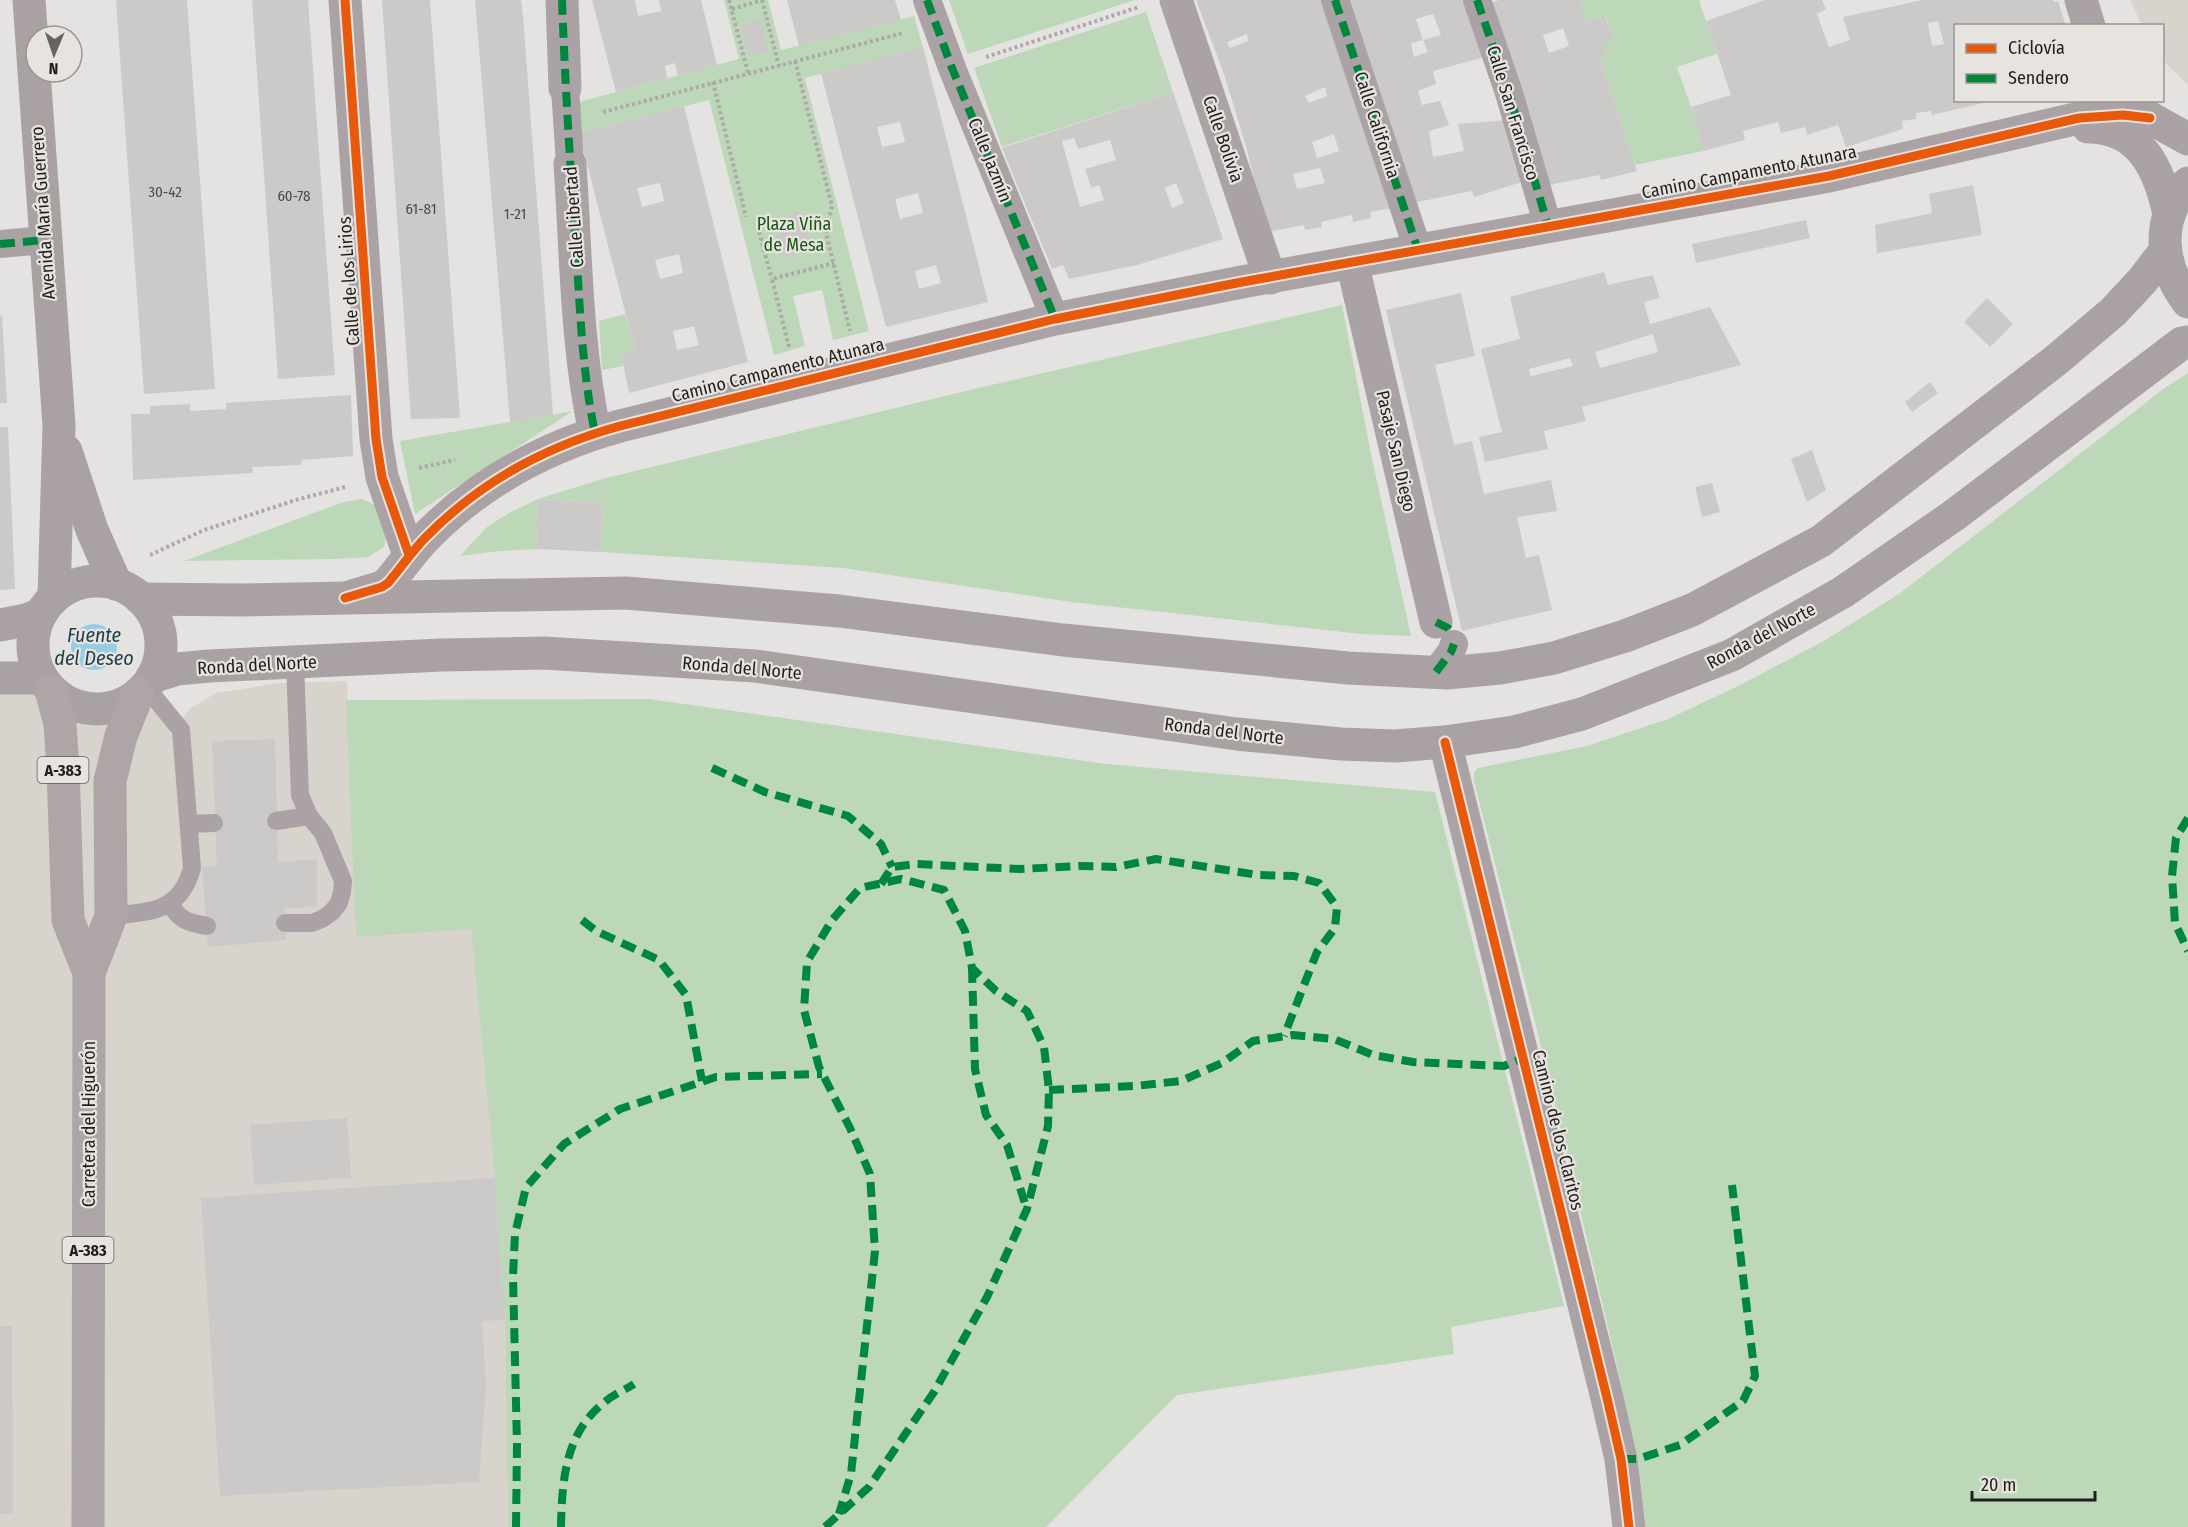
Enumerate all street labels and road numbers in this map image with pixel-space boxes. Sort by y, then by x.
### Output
street label: Calle San Francisco [1482,43,1544,183]
street label: Calle California [1349,69,1405,181]
street label: Calle Bolivia [1198,93,1248,185]
street label: Calle Jazmín [963,115,1017,205]
street label: Avenida María Guerrero [26,126,60,300]
street label: Camino Campamento Atunara [1640,140,1858,204]
street label: Calle Libertad [559,166,589,268]
street label: Calle de los Lirios [333,215,364,346]
street label: Camino Campamento Atunara [669,333,887,407]
street label: Pasaje San Diego [1371,388,1421,514]
street label: Ronda del Norte [1703,598,1819,674]
street label: Ronda del Norte [197,651,318,679]
street label: Ronda del Norte [681,652,803,684]
street label: Ronda del Norte [1163,713,1285,749]
road number: A-383 [38,757,88,783]
street label: Carretera del Higuerón [78,1041,100,1207]
street label: Camino de los Claritos [1527,1048,1589,1213]
road number: A-383 [62,1237,113,1263]

